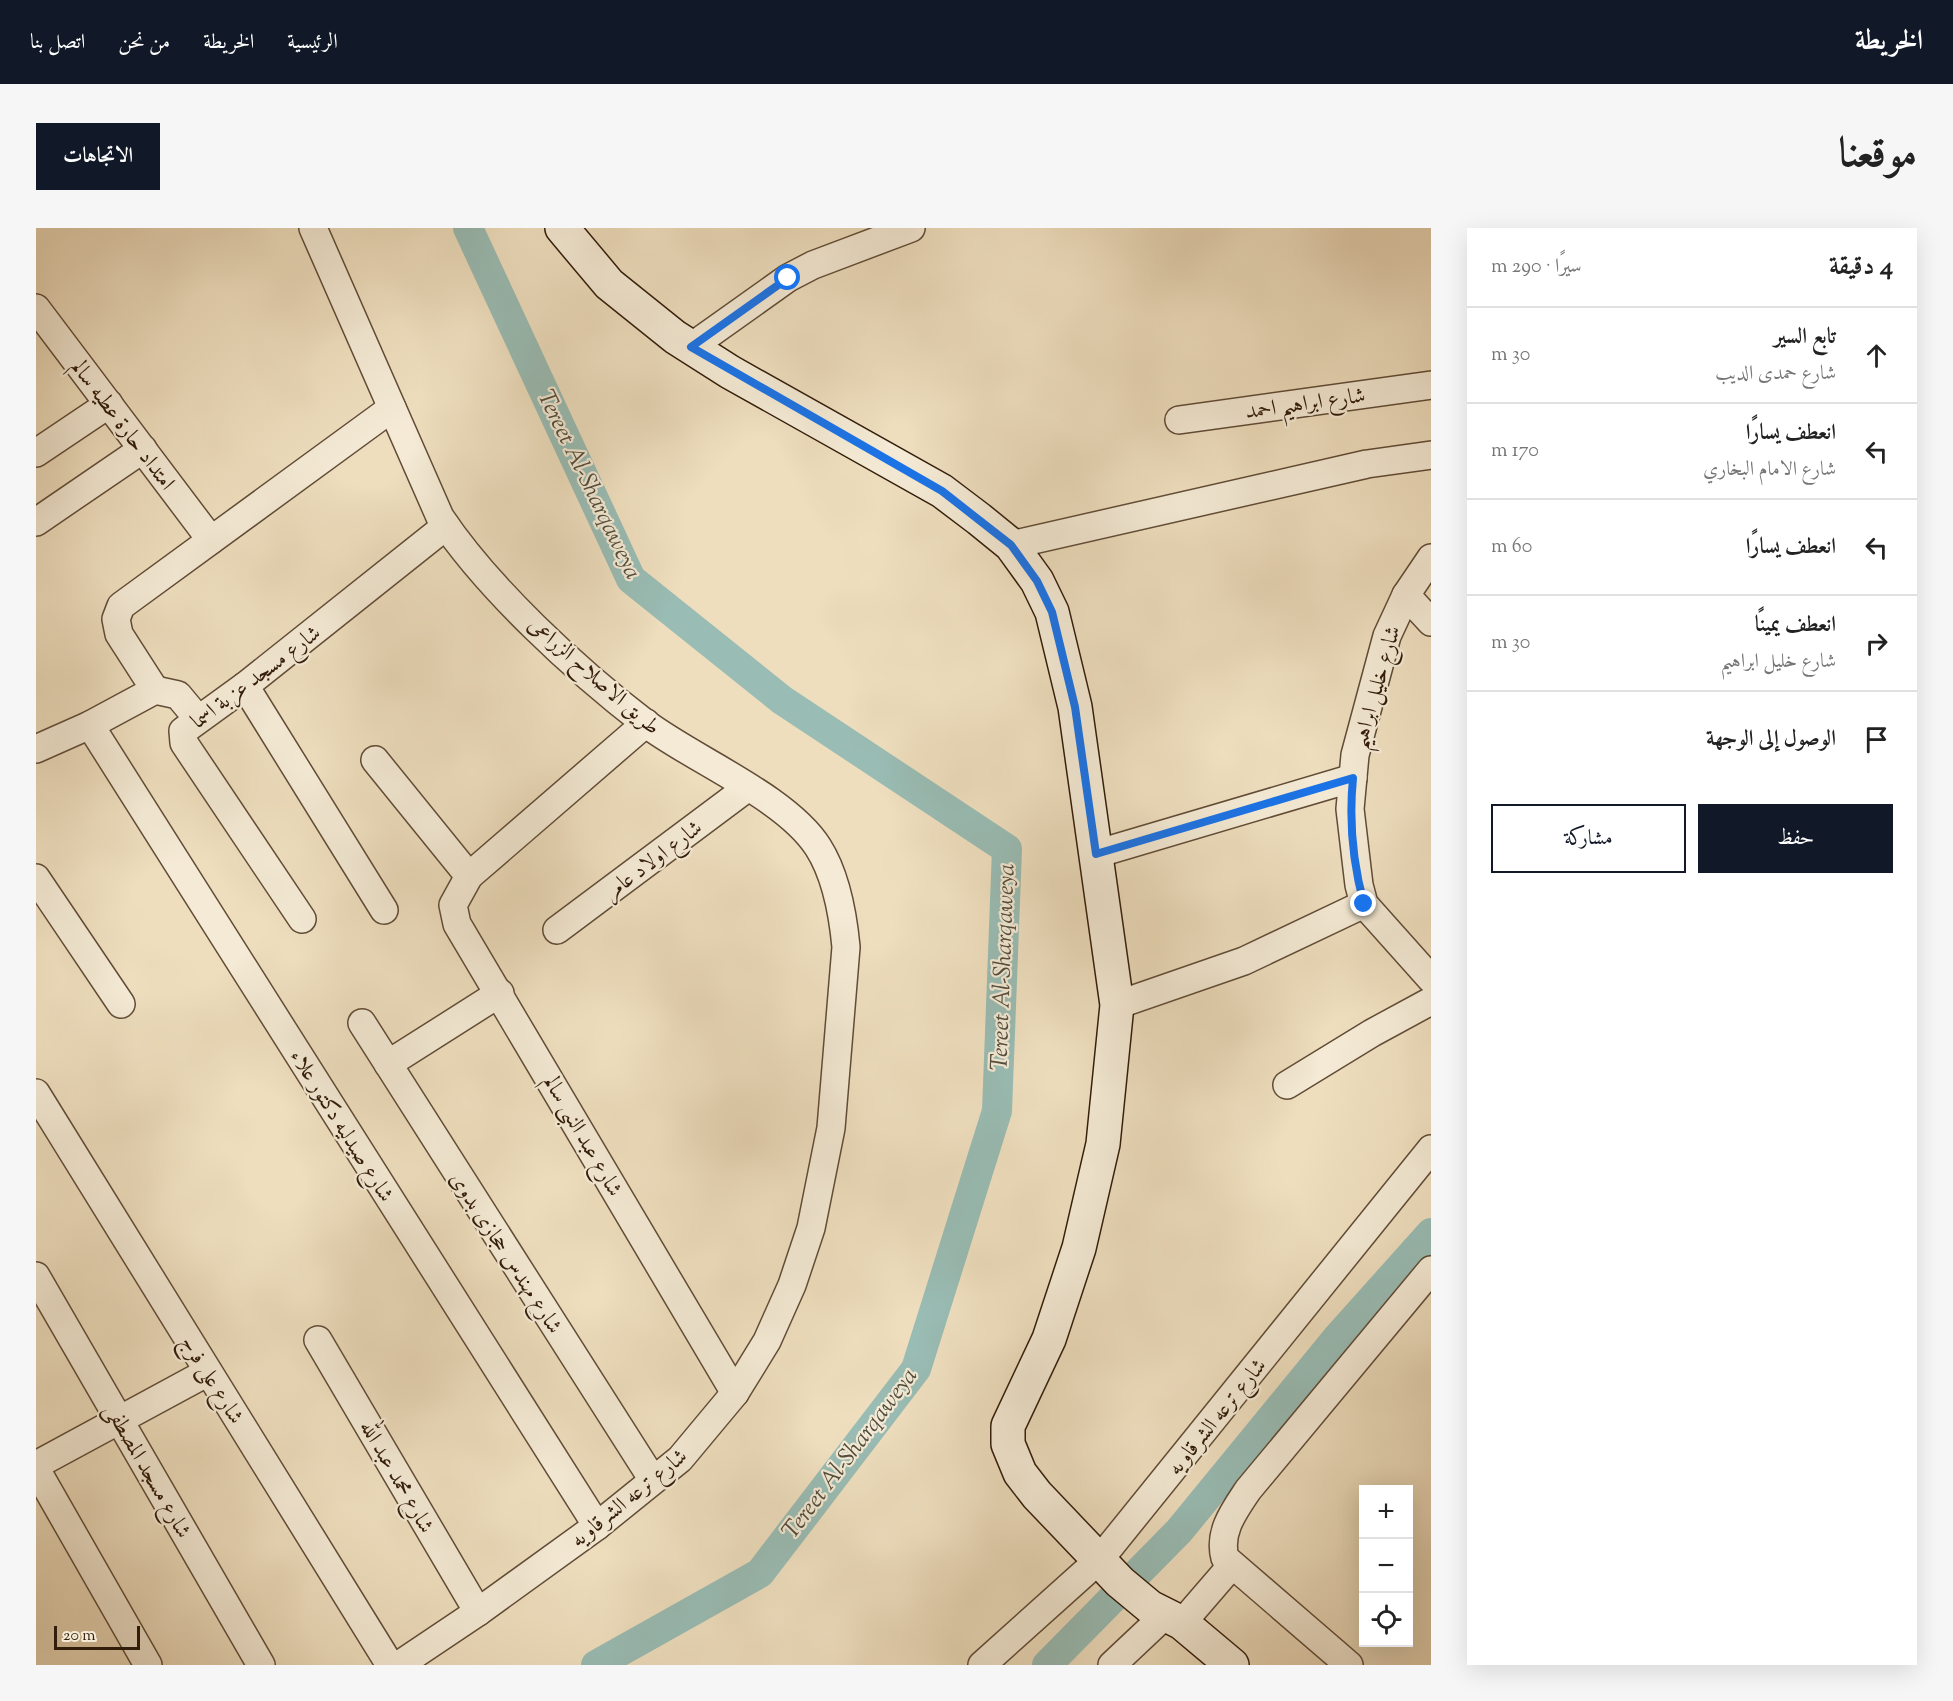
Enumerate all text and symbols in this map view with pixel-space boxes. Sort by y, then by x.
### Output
text: الخريطة [1855,22,1923,62]
text: اتصل بنا [30,28,85,58]
text: من نحن [118,28,170,58]
text: الخريطة [203,28,254,58]
text: الرئيسية [287,28,338,58]
button: الاتجاهات [36,123,160,190]
text: موقعنا [1839,126,1917,186]
text: 4 دقيقة [1829,249,1893,286]
text: سيرًا · 290 m [1491,253,1582,282]
route start [774,264,800,290]
text: تابع السير [1774,322,1836,354]
icon: ahead [1860,339,1893,372]
text: 30 m [1491,341,1530,370]
street label: امتداد حارة عطيه سالم [61,354,182,499]
text: شارع حمدى الديب [1715,360,1836,389]
street label: شارع ابراهيم احمد [1243,381,1368,432]
water label: Tereet Al-Sharqaweya [528,384,649,585]
text: انعطف يسارًا [1746,418,1836,450]
icon: left [1860,435,1893,468]
text: 170 m [1491,437,1539,466]
text: شارع الامام البخاري [1703,456,1836,485]
icon: left [1860,531,1893,564]
text: انعطف يسارًا [1746,532,1836,564]
text: 60 m [1491,533,1532,562]
text: انعطف يمينًا [1755,610,1836,642]
street label: طريق الاصلاح الزراعى [519,611,666,745]
street label: شارع مسجد عزبة اسما [185,619,329,738]
street label: شارع خليل ابراهيم [1345,622,1414,754]
icon: right [1860,627,1893,660]
text: 30 m [1491,629,1530,658]
text: شارع خليل ابراهيم [1721,648,1836,677]
icon: arrive [1860,723,1893,756]
text: الوصول إلى الوجهة [1706,724,1836,756]
button: مشاركة [1491,804,1686,873]
button: حفظ [1698,804,1893,873]
street label: شارع اولاد عامر [598,813,710,909]
water label: Tereet Al-Sharqaweya [983,863,1025,1071]
route end [1350,890,1376,916]
street label: شارع صيدليه دكتور علاء [281,1044,400,1209]
street label: شارع عبد النبى سالم [533,1070,629,1204]
street label: شارع مهندس حجازى بدوى [440,1166,569,1341]
street label: شارع على فرج [170,1330,250,1432]
street label: شارع ترعه الشرقاويه [1161,1352,1276,1483]
water label: Tereet Al-Sharqaweya [775,1361,927,1547]
street label: شارع مسجد المصطفى [95,1398,198,1545]
street label: شارع محمد عبد الله [350,1413,444,1540]
street label: شارع ترعه الشرقاويه [564,1442,695,1557]
map controls [1359,1485,1413,1647]
button: + [1359,1485,1413,1539]
button: − [1359,1539,1413,1593]
button: locate [1359,1593,1413,1647]
scale bar [54,1623,140,1650]
text: 20 m [63,1625,96,1648]

